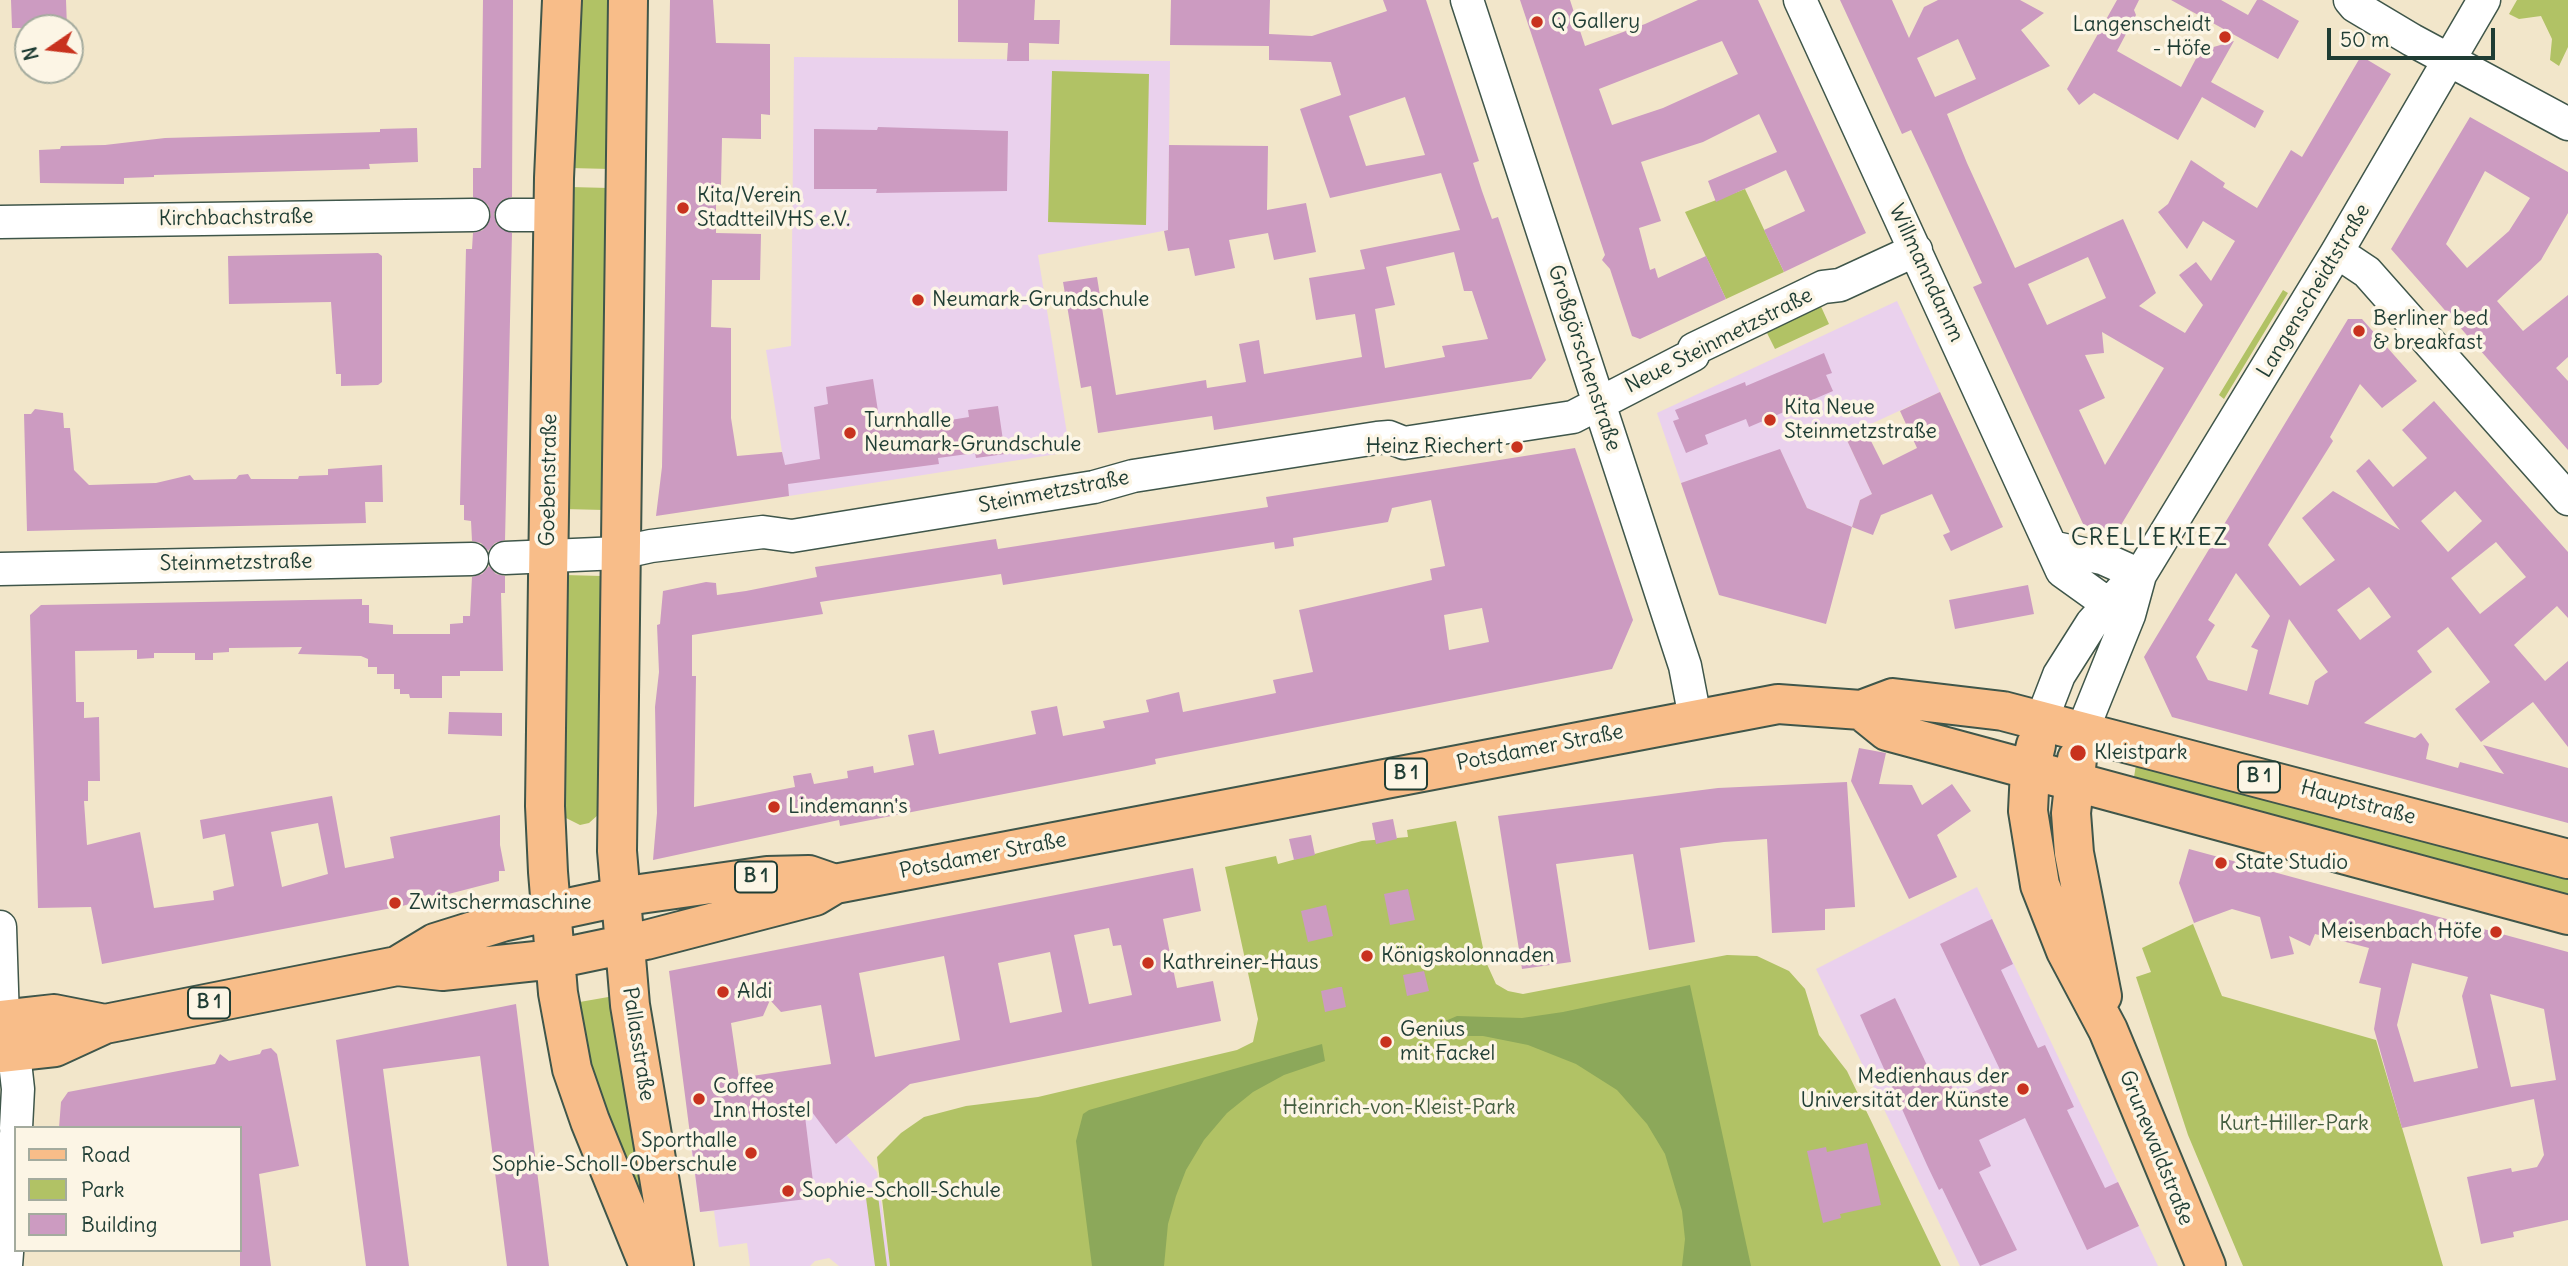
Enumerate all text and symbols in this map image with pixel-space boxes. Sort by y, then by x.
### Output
place label: Q Gallery [1551,9,1640,35]
place label: Langenscheidt - Höfe [2073,12,2211,62]
north arrow [14,14,84,84]
marker: Q Gallery [1529,14,1545,30]
scale bar [2330,14,2498,58]
text: 50 m [2340,26,2389,53]
marker: Langenscheidt - Höfe [2217,29,2233,45]
text: N [17,44,44,63]
place label: Kita/Verein StadtteilVHS e.V. [697,183,850,233]
marker: Kita/Verein StadtteilVHS e.V. [675,200,691,216]
street label: Willmanndamm [1883,200,1969,346]
street label: Langenscheidtstraße [2252,200,2376,382]
street label: Kirchbachstraße [158,204,314,232]
street label: Großgörschenstraße [1542,262,1626,454]
street label: Neue Steinmetzstraße [1621,283,1817,399]
place label: Neumark-Grundschule [932,287,1149,313]
marker: Neumark-Grundschule [910,292,926,308]
place label: Berliner bed & breakfast [2373,306,2488,356]
marker: Berliner bed & breakfast [2351,323,2367,339]
place label: Kita Neue Steinmetzstraße [1784,395,1937,445]
place label: Turnhalle Neumark-Grundschule [864,408,1081,458]
marker: Kita Neue Steinmetzstraße [1762,412,1778,428]
street label: Goebenstraße [535,413,563,547]
marker: Turnhalle Neumark-Grundschule [842,425,858,441]
place label: Heinz Riechert [1366,434,1503,460]
marker: Heinz Riechert [1509,439,1525,455]
street label: Steinmetzstraße [977,465,1131,519]
district label: CRELLEKIEZ [2072,524,2228,552]
street label: Steinmetzstraße [159,549,313,577]
street label: Potsdamer Straße [1454,719,1626,777]
place label: Kleistpark [2094,740,2188,766]
marker: Kleistpark [2068,743,2088,763]
road number: B 1 [1385,758,1427,790]
road number: B 1 [2238,762,2280,792]
street label: Hauptstraße [2298,776,2418,830]
place label: Lindemann's [788,794,908,820]
marker: Lindemann's [766,799,782,815]
street label: Potsdamer Straße [897,827,1069,885]
place label: State Studio [2235,850,2348,876]
marker: State Studio [2213,855,2229,871]
road number: B 1 [735,862,777,892]
place label: Zwitschermaschine [409,890,592,916]
marker: Zwitschermaschine [387,895,403,911]
place label: Meisenbach Höfe [2320,919,2482,945]
marker: Meisenbach Höfe [2488,924,2504,940]
place label: Königskolonnaden [1381,943,1555,969]
marker: Königskolonnaden [1359,948,1375,964]
place label: Kathreiner-Haus [1162,950,1319,976]
marker: Kathreiner-Haus [1140,955,1156,971]
place label: Aldi [737,979,772,1005]
marker: Aldi [715,984,731,1000]
street label: Pallasstraße [617,985,659,1103]
road number: B 1 [188,987,230,1018]
place label: Genius mit Fackel [1400,1017,1495,1067]
marker: Genius mit Fackel [1378,1034,1394,1050]
place label: Medienhaus der Universität der Künste [1800,1064,2009,1114]
street label: Grunewaldstraße [2113,1067,2199,1229]
place label: Coffee Inn Hostel [713,1074,811,1124]
marker: Medienhaus der Universität der Künste [2015,1081,2031,1097]
marker: Coffee Inn Hostel [691,1091,707,1107]
park label: Heinrich-von-Kleist-Park [1283,1095,1515,1121]
park label: Kurt-Hiller-Park [2219,1111,2369,1137]
legend [14,1126,242,1252]
place label: Sporthalle Sophie-Scholl-Oberschule [492,1128,737,1178]
text: Road [81,1141,130,1168]
marker: Sporthalle Sophie-Scholl-Oberschule [743,1145,759,1161]
text: Park [81,1176,124,1203]
place label: Sophie-Scholl-Schule [802,1178,1001,1204]
marker: Sophie-Scholl-Schule [780,1183,796,1199]
text: Building [81,1211,157,1238]

